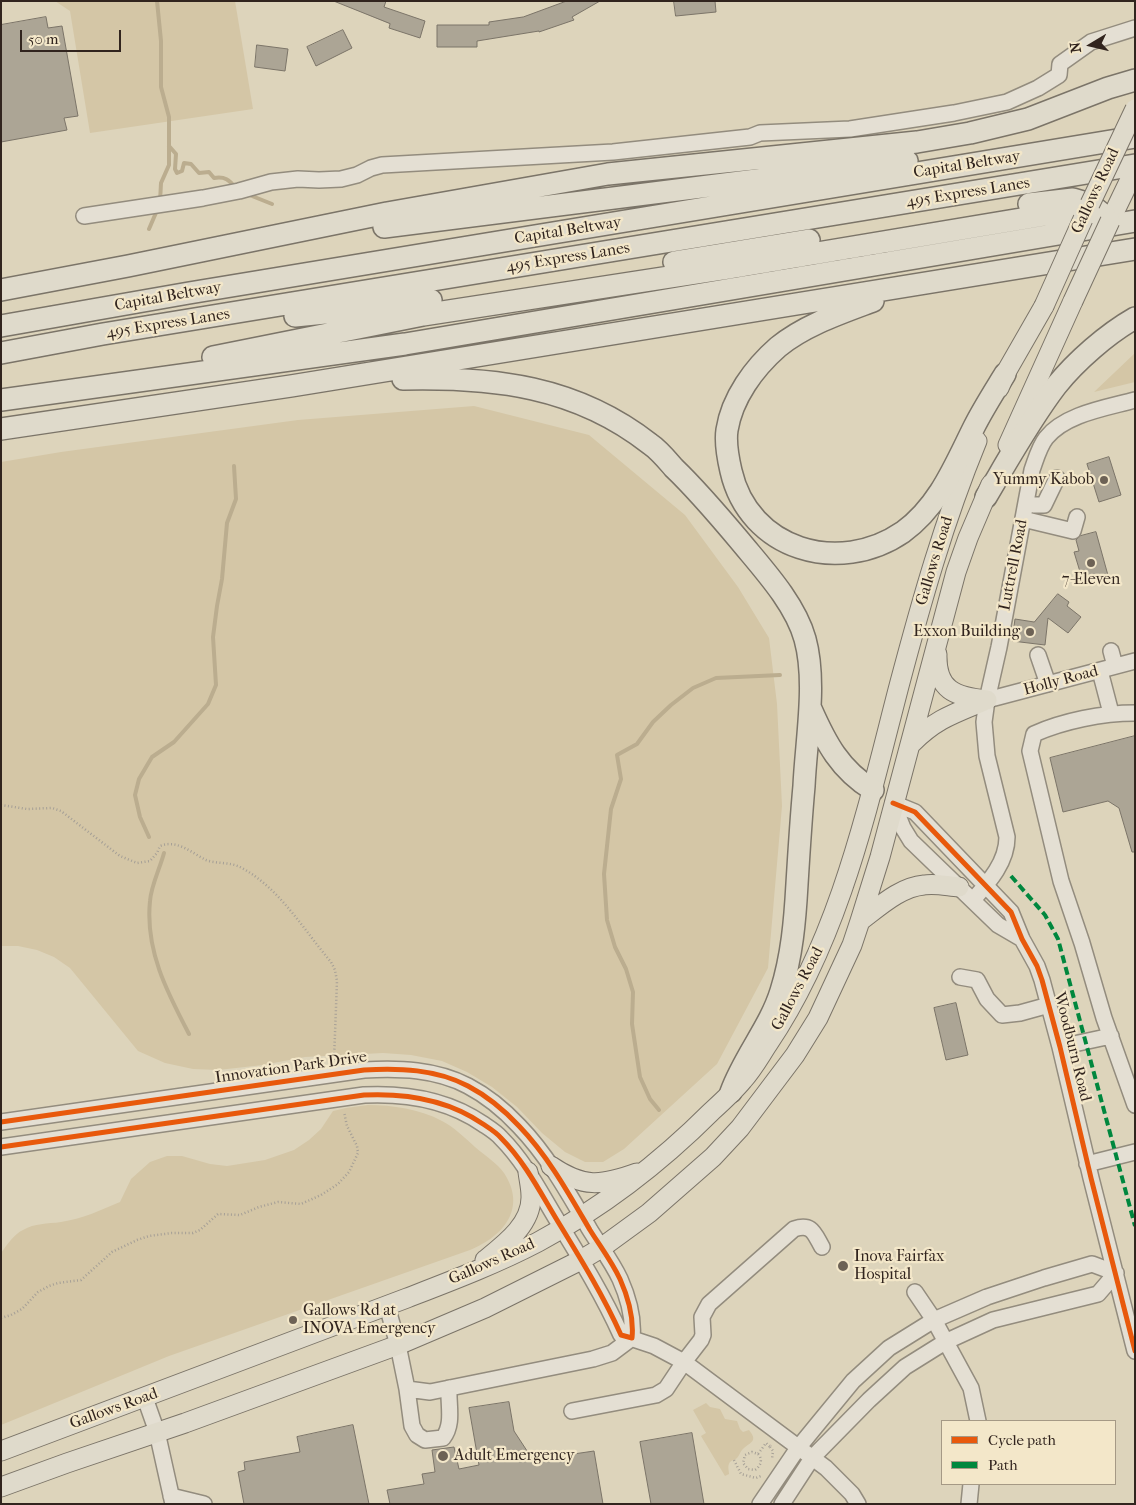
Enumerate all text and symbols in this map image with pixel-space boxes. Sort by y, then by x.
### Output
scale bar [22,20,124,52]
north arrow [1066,20,1116,70]
text: 50 m [28,30,58,48]
text: N [1066,41,1085,54]
street label: Gallows Road [1068,145,1124,237]
street label: Capital Beltway [912,147,1022,183]
street label: 495 Express Lanes [905,174,1031,212]
street label: Capital Beltway [513,213,623,249]
street label: 495 Express Lanes [505,239,631,277]
street label: Capital Beltway [113,278,223,316]
street label: 495 Express Lanes [105,305,231,343]
place label: Yummy Kabob [993,470,1094,490]
marker: Yummy Kabob [1098,474,1110,486]
street label: Gallows Road [912,514,958,608]
street label: Luttrell Road [996,518,1032,612]
marker: 7-Eleven [1085,557,1097,569]
place label: 7-Eleven [1062,570,1120,590]
place label: Exxon Building [913,622,1020,642]
marker: Exxon Building [1024,626,1036,638]
street label: Holly Road [1022,662,1100,700]
street label: Gallows Road [768,944,828,1034]
street label: Woodburn Road [1049,990,1095,1104]
street label: Innovation Park Drive [214,1048,368,1088]
street label: Gallows Road [446,1234,538,1290]
place label: Inova Fairfax Hospital [854,1247,944,1285]
marker: Inova Fairfax Hospital [836,1259,850,1273]
place label: Gallows Rd at INOVA Emergency [303,1301,436,1339]
marker: Gallows Rd at INOVA Emergency [287,1314,299,1326]
street label: Gallows Road [67,1384,161,1434]
legend [941,1420,1116,1485]
text: Cycle path [988,1431,1056,1449]
place label: Adult Emergency [454,1446,574,1466]
marker: Adult Emergency [436,1449,450,1463]
text: Path [988,1456,1018,1474]

